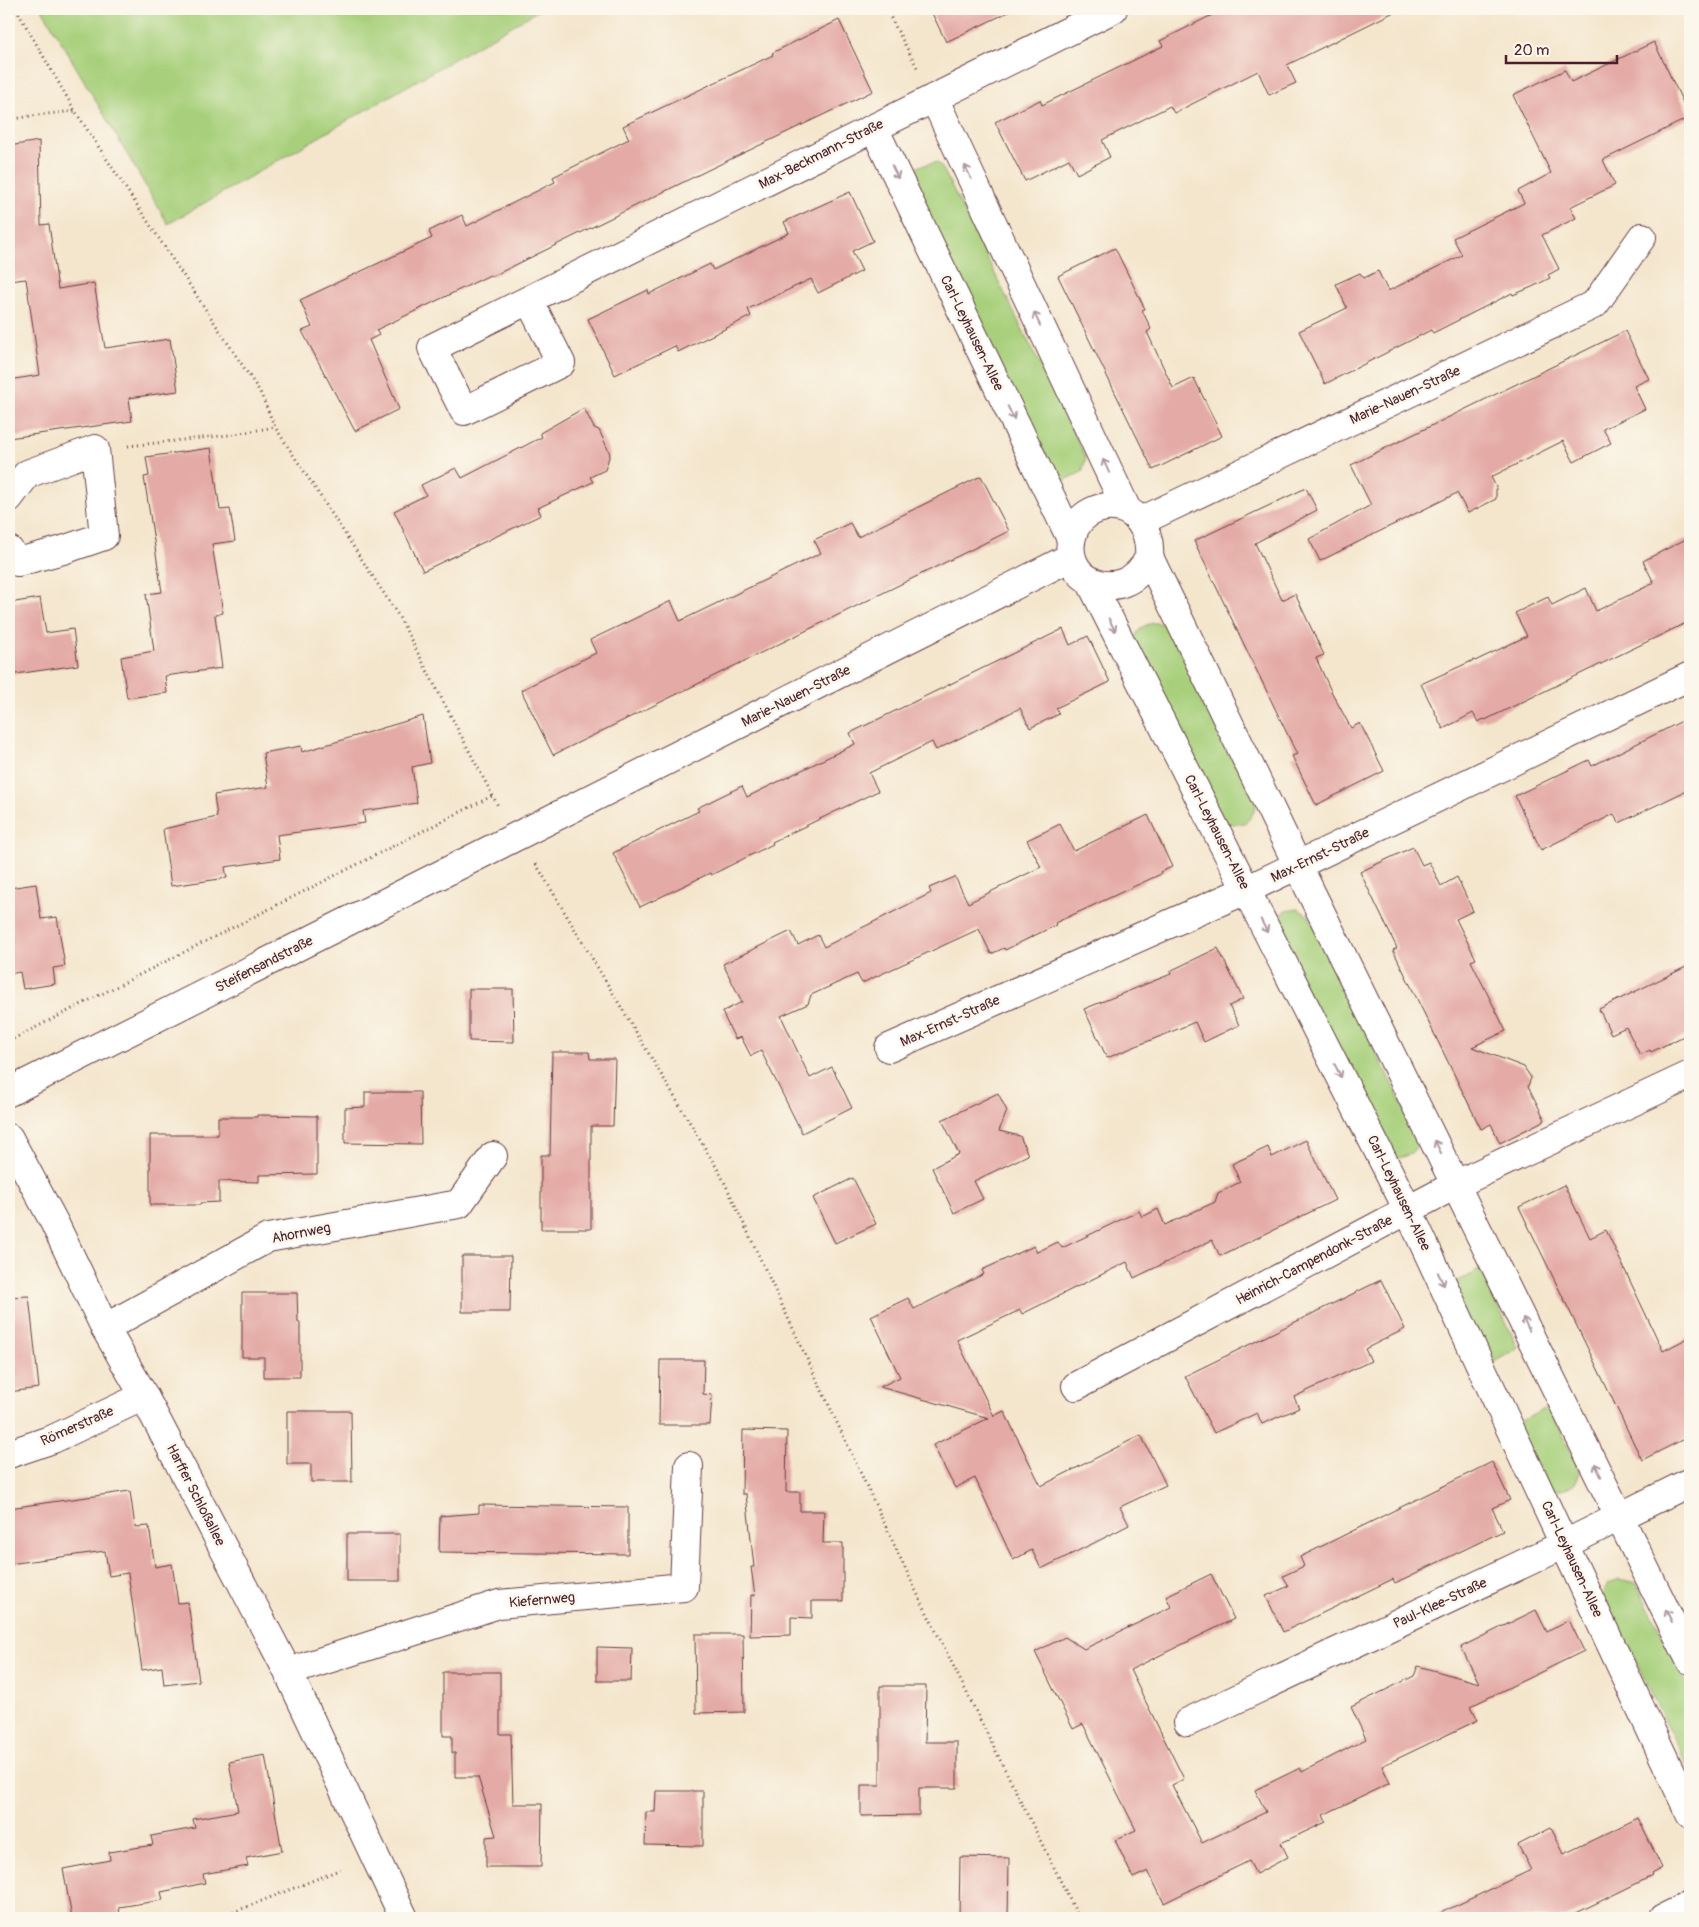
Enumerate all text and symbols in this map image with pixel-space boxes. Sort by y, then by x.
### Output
scale bar [1506,32,1618,64]
text: 20 m [1514,41,1549,60]
street label: Max-Beckmann-Straße [756,115,886,193]
one-way arrow [891,164,900,179]
one-way arrow [963,165,972,180]
street label: Carl-Leyhausen-Allee [937,272,1007,394]
one-way arrow [1032,312,1041,327]
street label: Marie-Nauen-Straße [1347,362,1463,428]
one-way arrow [1006,405,1016,420]
one-way arrow [1101,459,1110,474]
one-way arrow [1107,617,1117,632]
street label: Marie-Nauen-Straße [739,661,853,731]
street label: Carl-Leyhausen-Allee [1181,772,1253,892]
street label: Max-Ernst-Straße [1268,824,1372,886]
one-way arrow [1260,918,1269,933]
street label: Steifensandstraße [212,932,316,996]
street label: Max-Ernst-Straße [898,991,1003,1051]
one-way arrow [1333,1063,1343,1078]
street label: Carl-Leyhausen-Allee [1364,1132,1434,1254]
one-way arrow [1433,1140,1442,1155]
street label: Heinrich-Campendonk-Straße [1233,1211,1395,1309]
street label: Ahornweg [270,1219,332,1247]
one-way arrow [1436,1271,1446,1286]
one-way arrow [1521,1317,1530,1332]
street label: Römerstraße [38,1402,116,1450]
street label: Harffer Schloßallee [163,1441,229,1549]
one-way arrow [1593,1463,1602,1478]
street label: Carl-Leyhausen-Allee [1538,1498,1606,1620]
street label: Paul-Klee-Straße [1391,1574,1490,1632]
street label: Kiefernweg [508,1589,576,1611]
one-way arrow [1664,1609,1673,1624]

